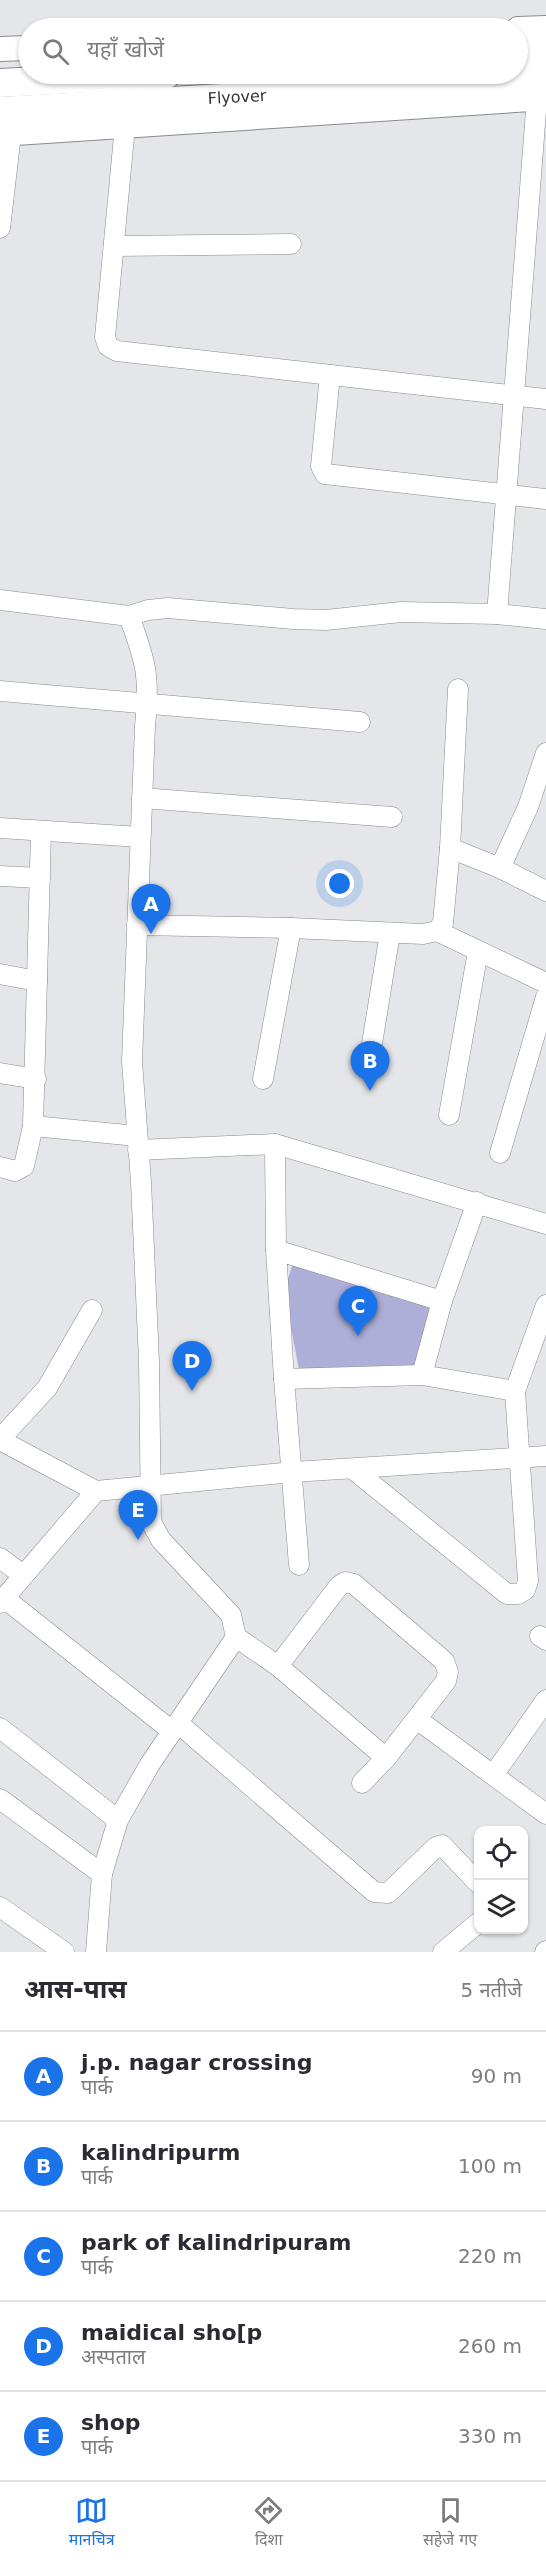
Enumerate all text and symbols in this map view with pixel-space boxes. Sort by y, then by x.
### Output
search box [18,18,528,84]
icon: search [39,35,72,68]
text: यहाँ खोजें [87,37,164,62]
street label: Flyover [207,86,267,108]
your location [325,869,354,898]
pin: A [132,884,170,934]
pin: B [350,1042,389,1091]
pin: C [338,1286,378,1336]
pin: D [172,1342,212,1391]
pin: E [118,1490,158,1540]
map controls [474,1826,528,1934]
button: locate [474,1826,528,1880]
button: layers [474,1880,528,1934]
text: आस-पास [24,1974,127,2004]
text: 5 नतीजे [460,1978,522,2002]
text: j.p. nagar crossing [81,2050,312,2075]
text: A [36,2064,51,2088]
text: 90 m [471,2064,522,2088]
text: पार्क [81,2075,113,2099]
text: kalindripurm [81,2140,241,2165]
text: B [36,2154,51,2178]
text: 100 m [458,2154,522,2178]
text: पार्क [81,2165,113,2189]
text: park of kalindripuram [81,2230,351,2255]
text: C [36,2244,51,2268]
text: 220 m [458,2244,522,2268]
text: पार्क [81,2255,113,2279]
text: maidical sho[p [81,2320,262,2345]
text: D [35,2334,52,2358]
text: 260 m [458,2334,522,2358]
text: अस्पताल [81,2345,146,2369]
text: shop [81,2410,141,2435]
text: E [37,2424,50,2448]
text: 330 m [458,2424,522,2448]
text: पार्क [81,2435,113,2459]
tab: मानचित्र [69,2494,115,2552]
tab: दिशा [252,2494,285,2552]
tab: सहेजे गए [423,2494,477,2552]

